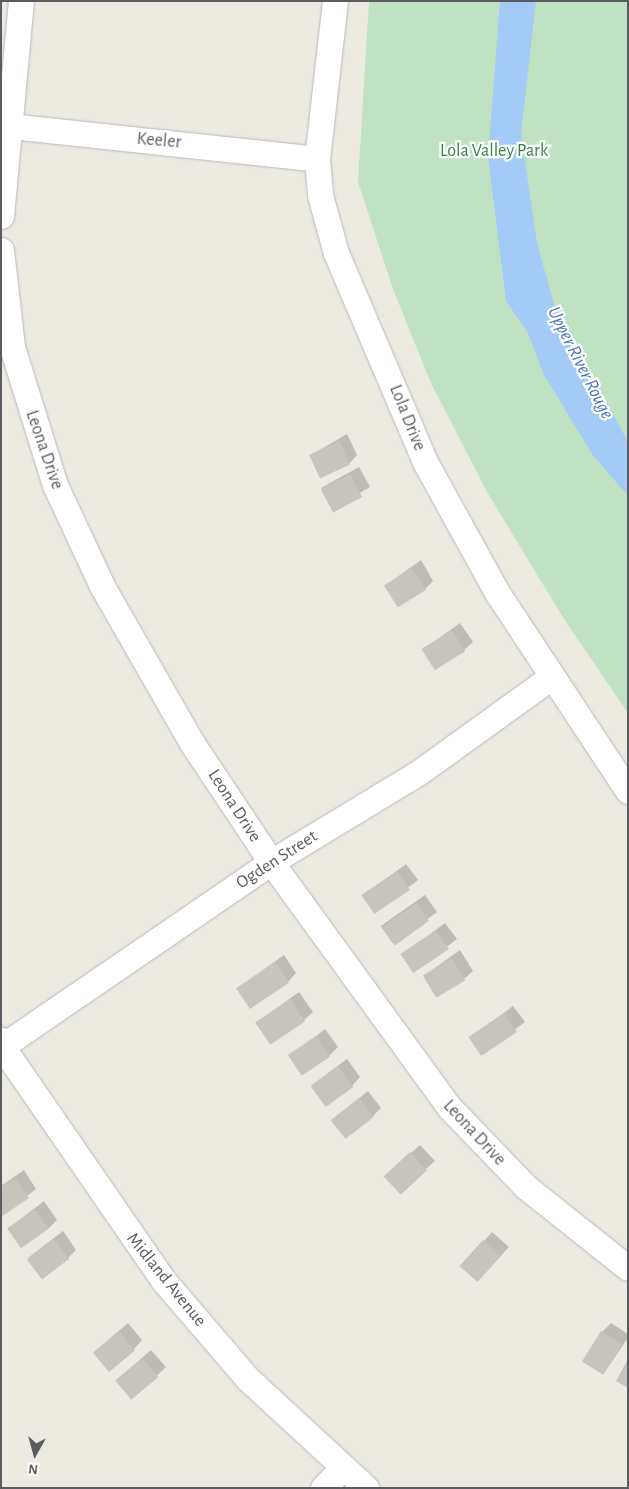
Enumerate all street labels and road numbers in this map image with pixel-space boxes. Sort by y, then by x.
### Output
street label: Keeler [136,128,182,154]
street label: Lola Drive [384,382,430,454]
street label: Leona Drive [20,408,68,492]
street label: Leona Drive [203,766,265,846]
street label: Ogden Street [232,826,322,894]
street label: Leona Drive [438,1096,510,1170]
street label: Midland Avenue [122,1229,210,1331]

